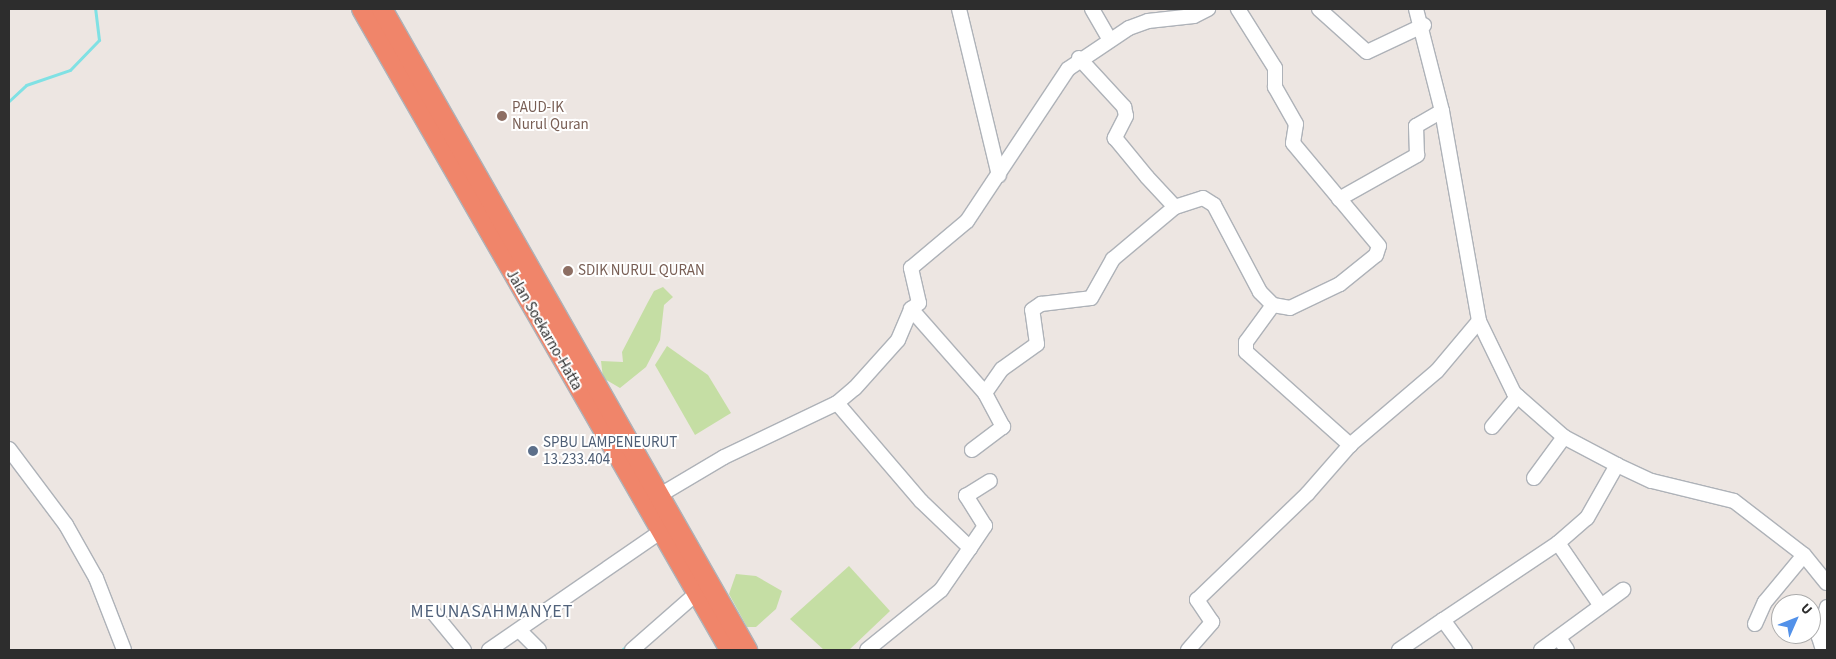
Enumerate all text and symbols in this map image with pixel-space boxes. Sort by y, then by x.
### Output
place label: PAUD-IK Nurul Quran [512,98,589,133]
marker: PAUD-IK Nurul Quran [496,110,508,122]
place label: SDIK NURUL QURAN [578,262,705,280]
marker: SDIK NURUL QURAN [562,265,574,277]
street label: Jalan Soekarno-Hatta [502,266,586,394]
place label: SPBU LAMPENEURUT 13.233.404 [543,433,677,468]
marker: SPBU LAMPENEURUT 13.233.404 [527,445,539,457]
north arrow [1771,594,1821,644]
text: U [1796,599,1816,620]
district label: MEUNASAHMANYET [409,601,575,623]

